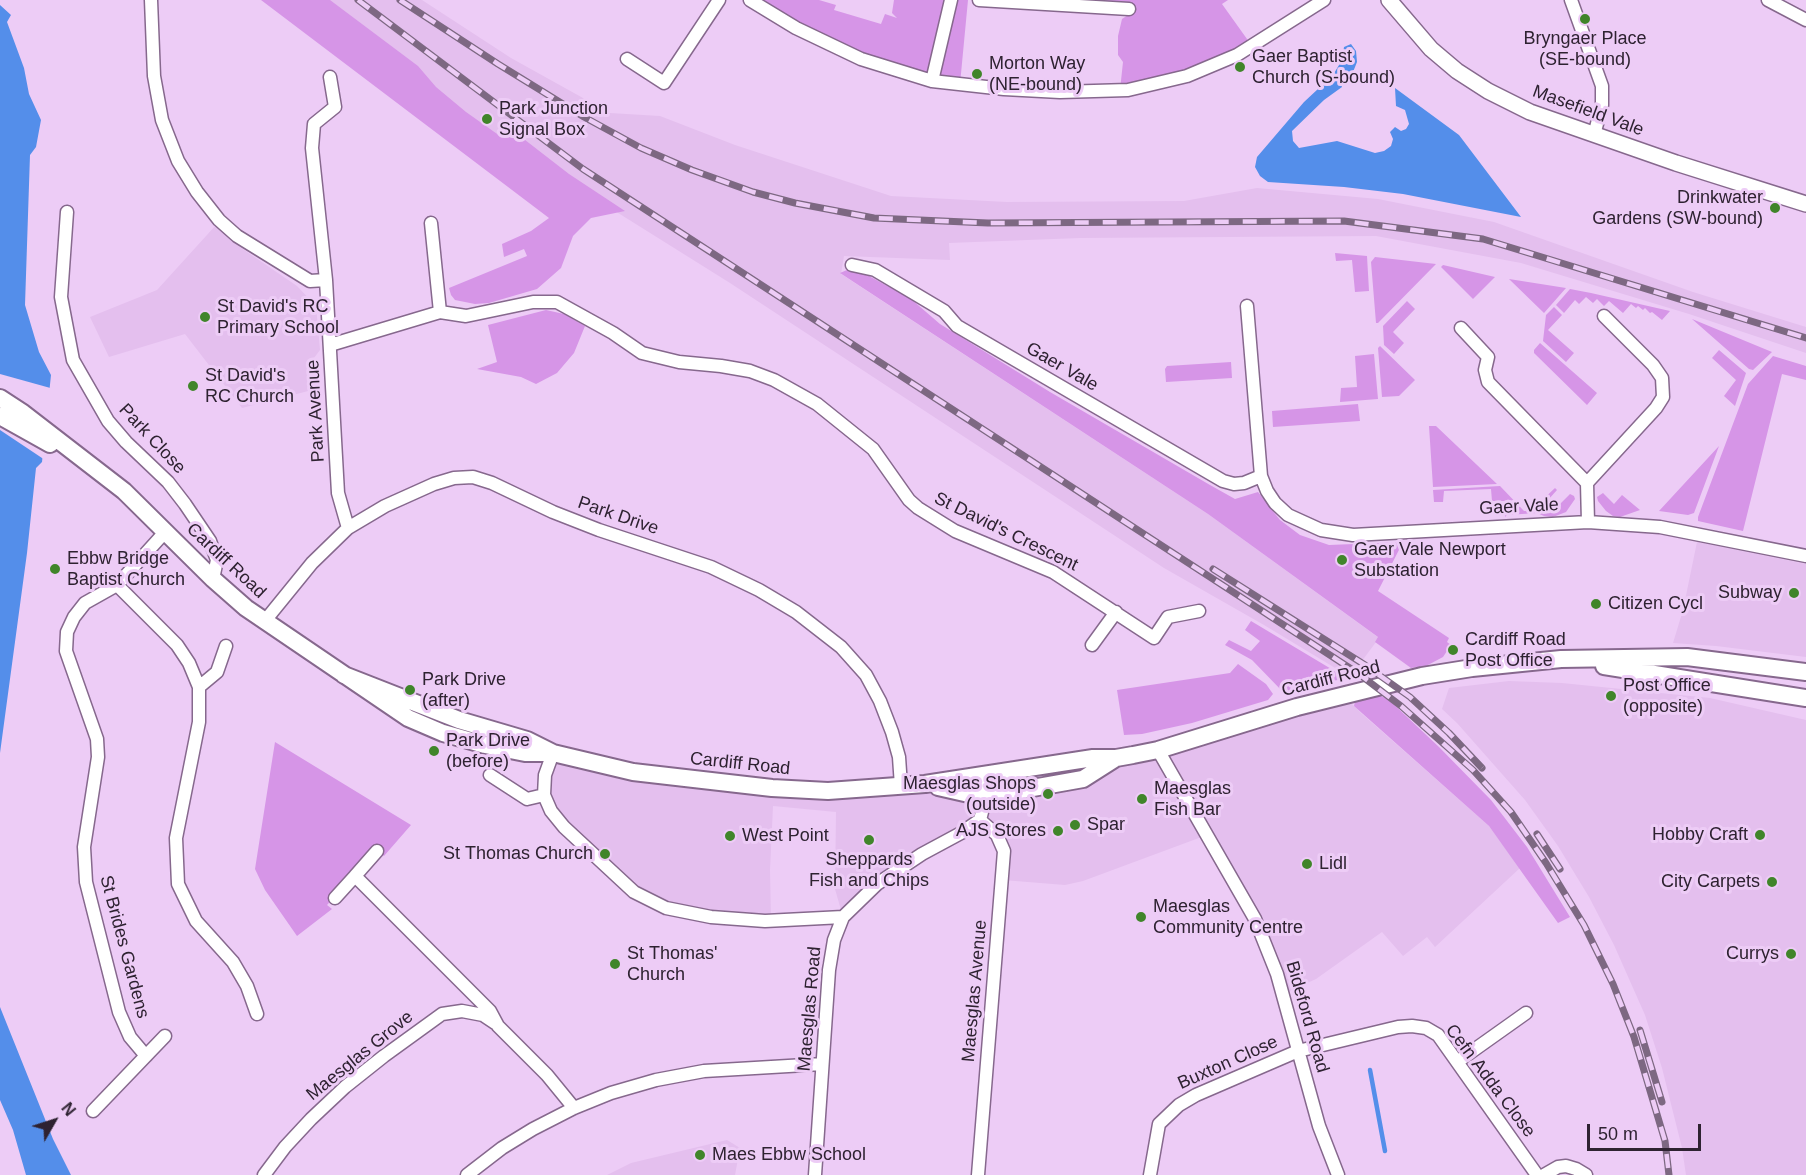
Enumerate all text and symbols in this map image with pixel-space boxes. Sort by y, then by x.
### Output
marker: Bryngaer Place (SE-bound) [1578,12,1592,26]
place label: Bryngaer Place (SE-bound) [1523,28,1647,70]
place label: Gaer Baptist Church (S-bound) [1252,46,1395,88]
place label: Morton Way (NE-bound) [989,53,1085,96]
marker: Gaer Baptist Church (S-bound) [1233,60,1247,74]
marker: Morton Way (NE-bound) [970,67,984,81]
street label: Masefield Vale [1529,81,1647,141]
place label: Park Junction Signal Box [499,98,608,140]
marker: Park Junction Signal Box [480,112,494,126]
place label: Drinkwater Gardens (SW-bound) [1592,187,1763,230]
marker: Drinkwater Gardens (SW-bound) [1768,201,1782,215]
place label: St David's RC Primary School [217,296,339,338]
marker: St David's RC Primary School [198,310,212,324]
street label: Gaer Vale [1022,338,1102,396]
street label: Park Avenue [303,359,329,463]
place label: St David's RC Church [205,365,294,407]
marker: St David's RC Church [186,379,200,393]
street label: Park Close [114,399,190,479]
street label: St David's Crescent [930,488,1082,576]
street label: Park Drive [575,492,661,540]
street label: Gaer Vale [1479,494,1559,520]
street label: Cardiff Road [182,519,270,603]
place label: Gaer Vale Newport Substation [1354,539,1506,582]
place label: Ebbw Bridge Baptist Church [67,548,185,590]
marker: Gaer Vale Newport Substation [1335,553,1349,567]
marker: Ebbw Bridge Baptist Church [48,562,62,576]
place label: Subway [1718,582,1782,604]
marker: Subway [1787,586,1801,600]
place label: Citizen Cycl [1608,593,1703,615]
marker: Citizen Cycl [1589,597,1603,611]
place label: Cardiff Road Post Office [1465,629,1566,672]
marker: Cardiff Road Post Office [1446,643,1460,657]
street label: Cardiff Road [1280,656,1382,702]
place label: Park Drive (after) [422,669,506,712]
place label: Post Office (opposite) [1623,675,1711,718]
marker: Park Drive (after) [403,683,417,697]
marker: Post Office (opposite) [1604,689,1618,703]
place label: Park Drive (before) [446,730,530,772]
marker: Park Drive (before) [427,744,441,758]
street label: Cardiff Road [689,748,791,780]
place label: Maesglas Shops (outside) [903,773,1036,816]
place label: Maesglas Fish Bar [1154,778,1231,820]
marker: Maesglas Shops (outside) [1041,787,1055,801]
marker: Maesglas Fish Bar [1135,792,1149,806]
place label: Spar [1087,814,1125,836]
marker: Spar [1068,818,1082,832]
place label: AJS Stores [956,820,1046,842]
marker: AJS Stores [1051,824,1065,838]
place label: Hobby Craft [1652,824,1748,846]
place label: West Point [742,825,829,847]
marker: Hobby Craft [1753,828,1767,842]
marker: West Point [723,829,737,843]
marker: Sheppards Fish and Chips [862,833,876,847]
place label: St Thomas Church [443,843,593,865]
marker: St Thomas Church [598,847,612,861]
place label: Sheppards Fish and Chips [809,849,929,892]
place label: Lidl [1319,853,1347,875]
marker: Lidl [1300,857,1314,871]
place label: City Carpets [1661,871,1760,893]
street label: St Brides Gardens [95,873,153,1021]
marker: City Carpets [1765,875,1779,889]
place label: Maesglas Community Centre [1153,896,1303,938]
marker: Maesglas Community Centre [1134,910,1148,924]
street label: Maesglas Avenue [958,919,992,1063]
place label: St Thomas' Church [627,943,717,986]
place label: Currys [1726,943,1779,965]
street label: Maesglas Road [794,946,826,1072]
marker: Currys [1784,947,1798,961]
marker: St Thomas' Church [608,957,622,971]
street label: Bideford Road [1281,959,1333,1075]
street label: Maesglas Grove [302,1006,418,1106]
street label: Cefn Adda Close [1440,1020,1540,1142]
street label: Buxton Close [1175,1031,1281,1095]
north arrow [24,1091,84,1151]
text: N [58,1100,79,1119]
scale bar [1590,1112,1704,1150]
text: 50 m [1598,1124,1638,1144]
place label: Maes Ebbw School [712,1144,866,1166]
marker: Maes Ebbw School [693,1148,707,1162]

